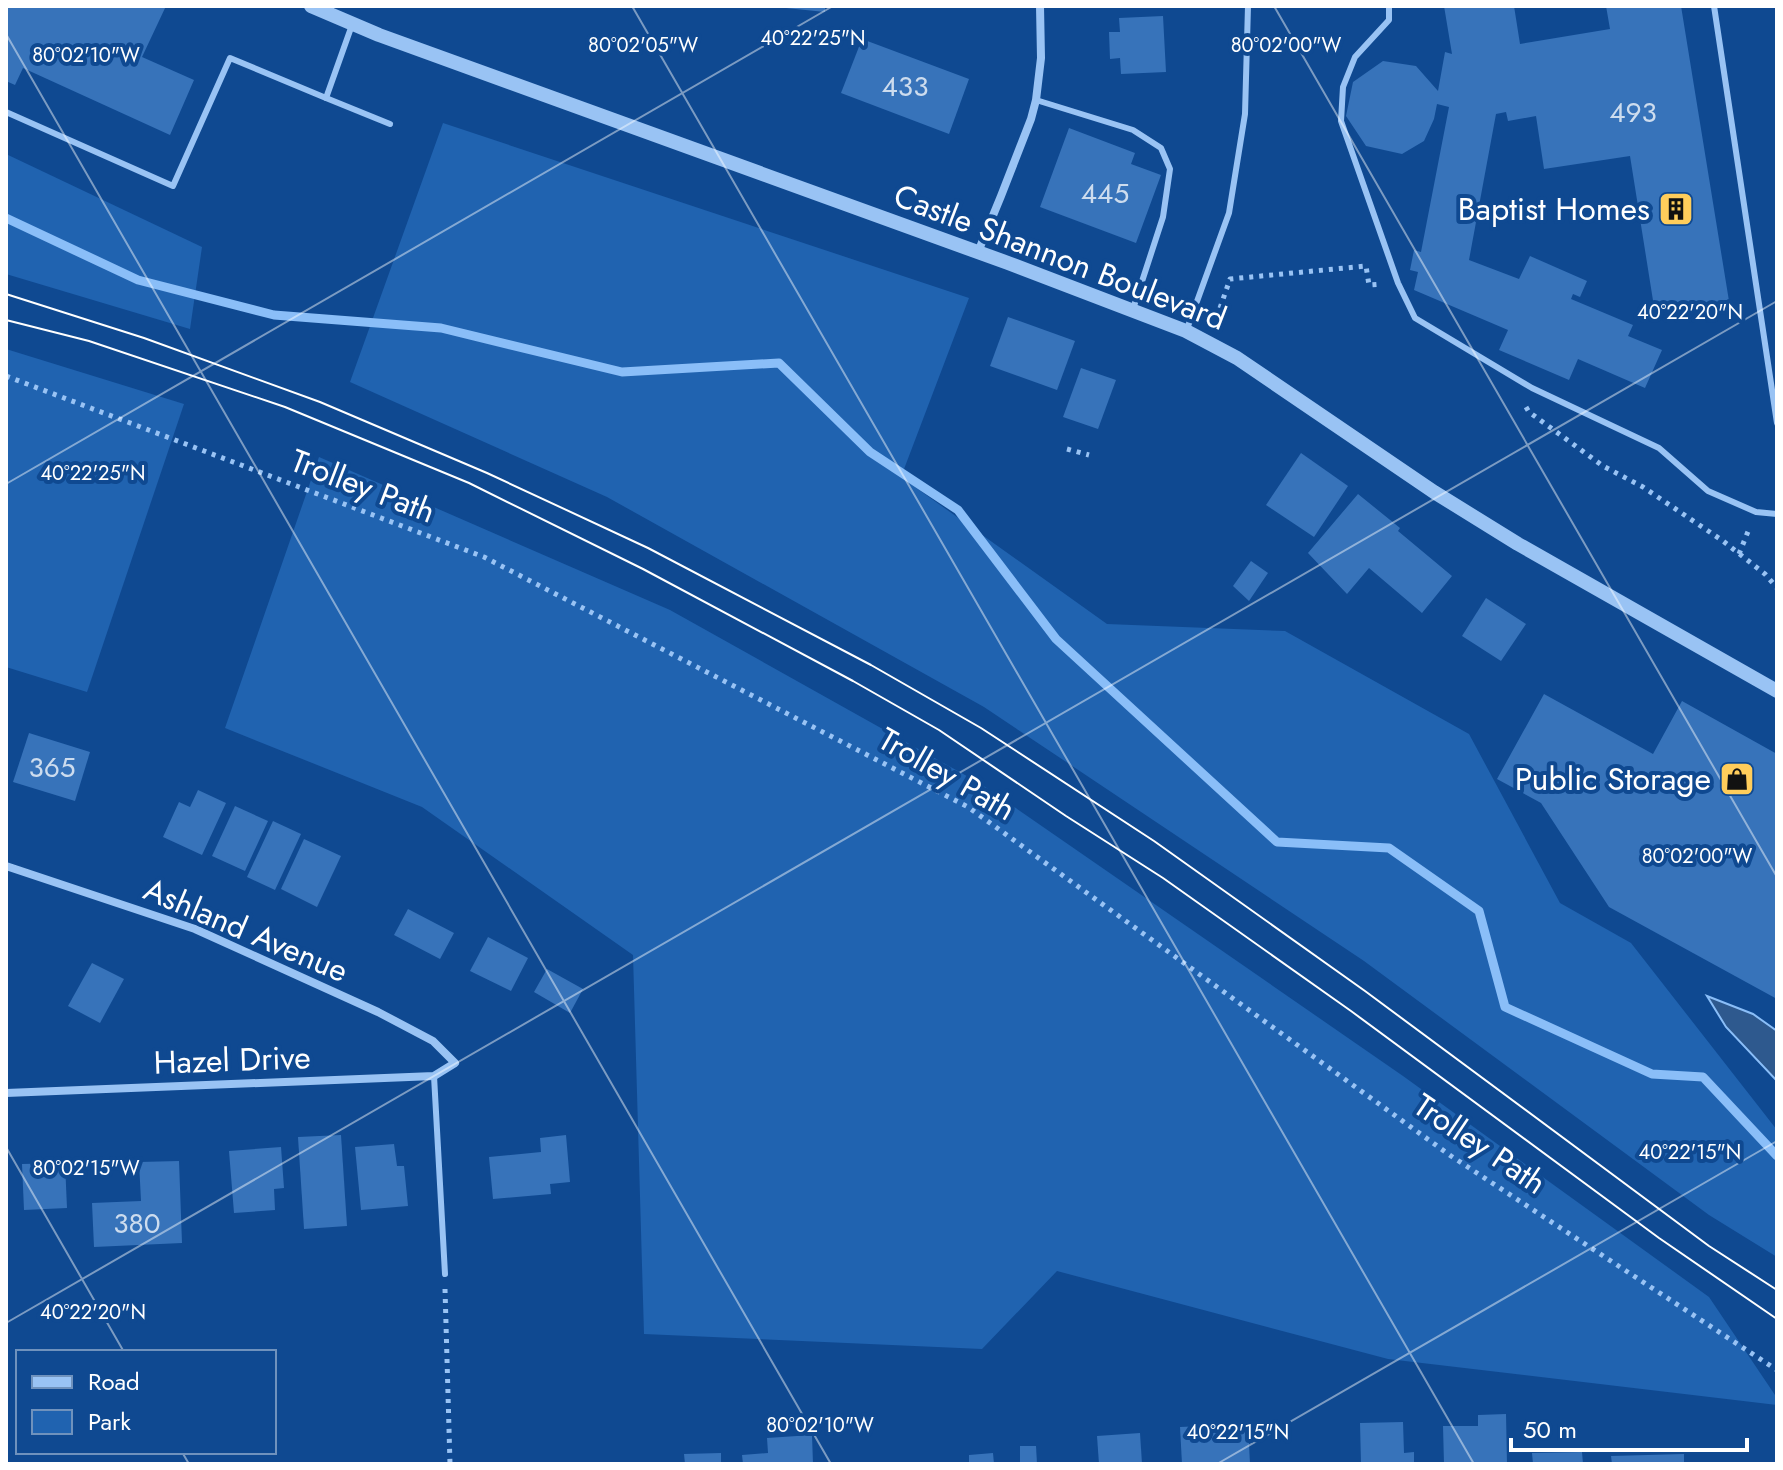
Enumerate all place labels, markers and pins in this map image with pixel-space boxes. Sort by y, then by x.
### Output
place label: Baptist Homes [1458,186,1650,232]
building icon: Baptist Homes [1657,190,1695,228]
place label: Public Storage [1515,756,1711,802]
shop icon: Public Storage [1718,760,1756,798]

